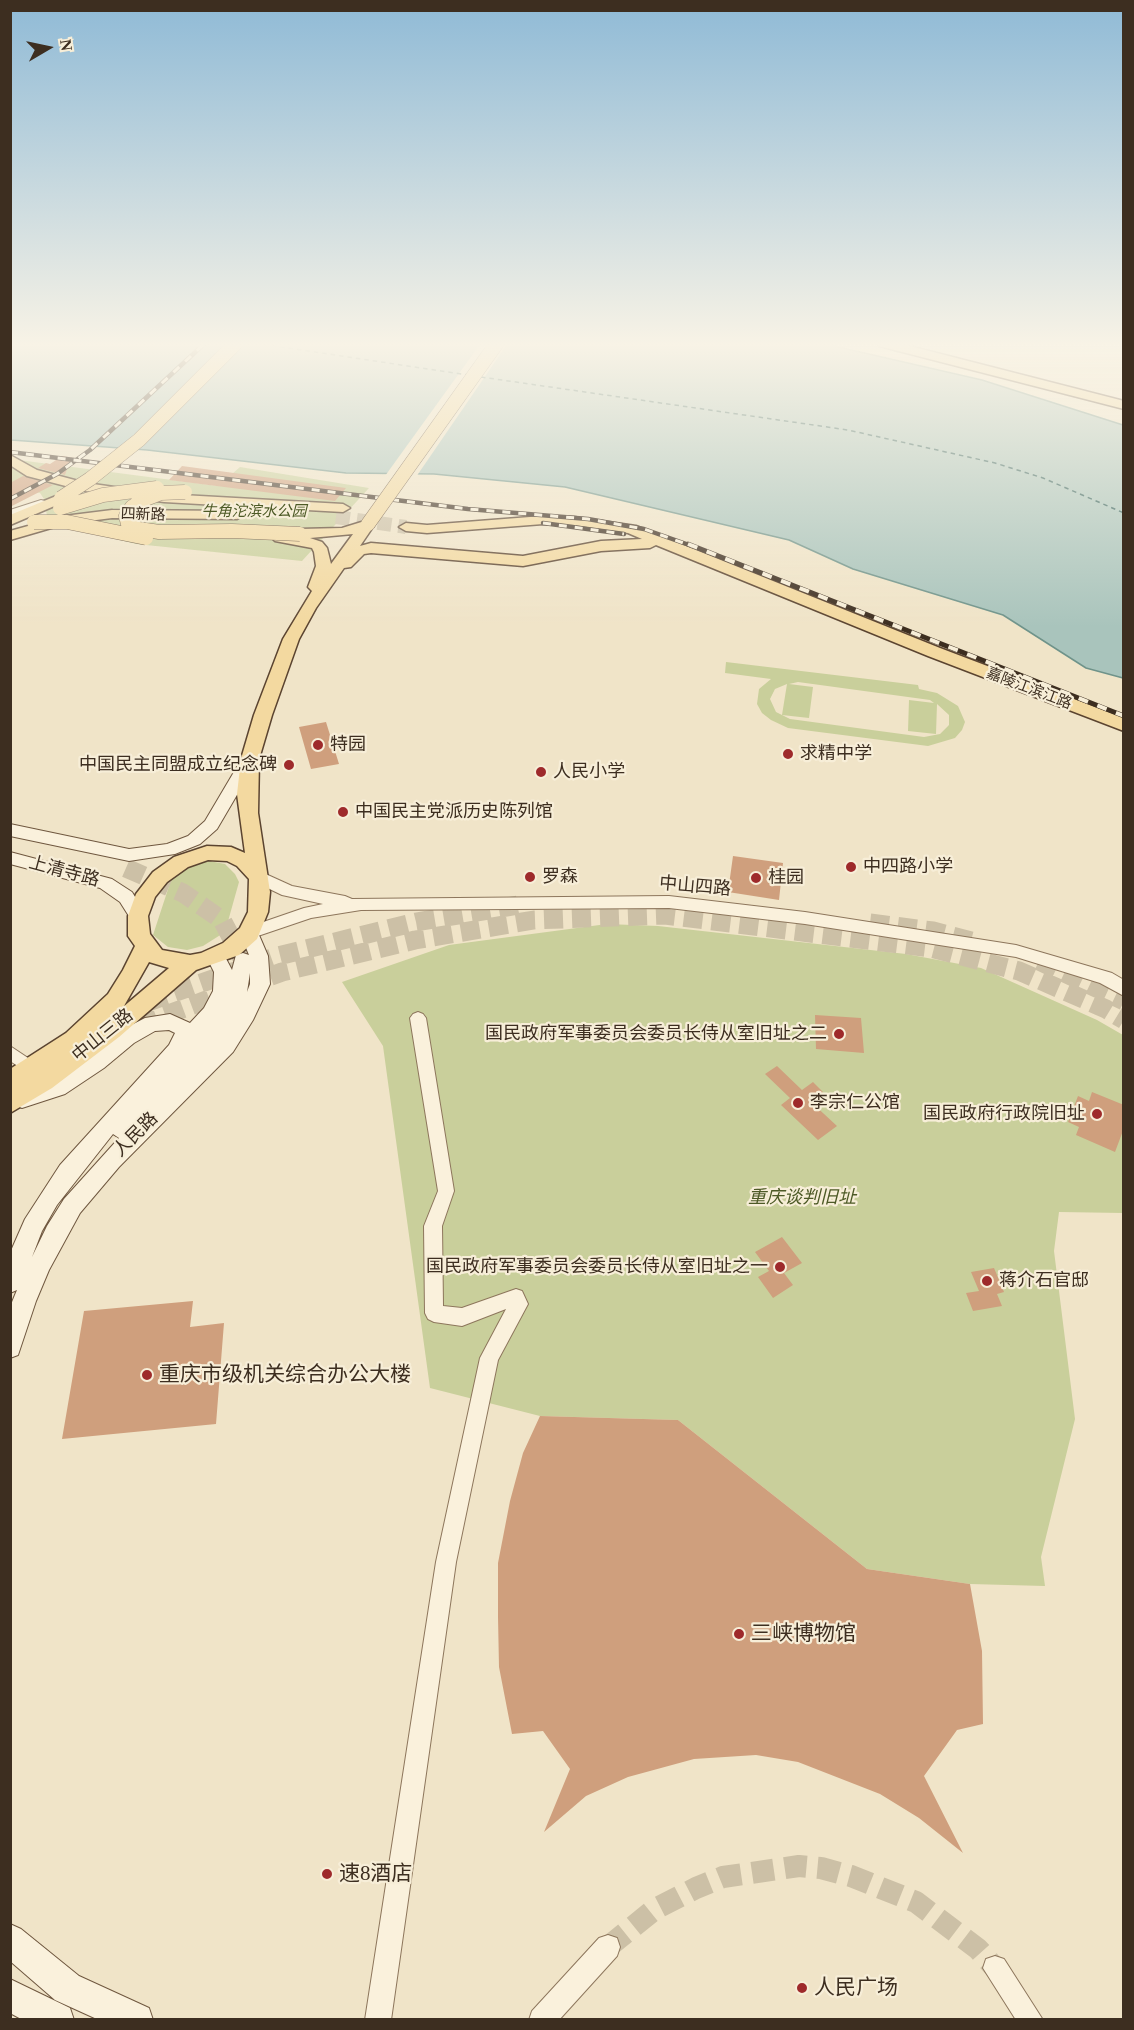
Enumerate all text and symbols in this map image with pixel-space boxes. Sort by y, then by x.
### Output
north arrow [18,18,78,78]
text: N [57,38,76,52]
park label: 牛角沱滨水公园 [202,503,306,521]
street label: 四新路 [120,505,166,525]
street label: 嘉陵江滨江路 [984,664,1074,714]
place label: 特园 [330,734,366,756]
marker: 特园 [311,738,325,752]
place label: 求精中学 [800,743,872,765]
marker: 求精中学 [781,747,795,761]
place label: 中国民主同盟成立纪念碑 [79,754,277,776]
marker: 中国民主同盟成立纪念碑 [282,758,296,772]
place label: 人民小学 [553,761,625,783]
marker: 人民小学 [534,765,548,779]
place label: 中国民主党派历史陈列馆 [355,801,553,823]
marker: 中国民主党派历史陈列馆 [336,805,350,819]
street label: 上清寺路 [26,852,102,892]
place label: 中四路小学 [863,856,953,878]
marker: 中四路小学 [844,860,858,874]
place label: 罗森 [542,866,578,888]
place label: 桂园 [768,867,804,889]
marker: 罗森 [523,870,537,884]
marker: 桂园 [749,871,763,885]
street label: 中山四路 [658,873,732,901]
street label: 中山三路 [68,1005,138,1067]
place label: 国民政府军事委员会委员长侍从室旧址之二 [485,1023,827,1045]
marker: 国民政府军事委员会委员长侍从室旧址之二 [832,1027,846,1041]
place label: 李宗仁公馆 [810,1092,900,1114]
marker: 李宗仁公馆 [791,1096,805,1110]
place label: 国民政府行政院旧址 [923,1103,1085,1125]
marker: 国民政府行政院旧址 [1090,1107,1104,1121]
street label: 人民路 [109,1108,163,1162]
park label: 重庆谈判旧址 [748,1187,856,1209]
place label: 国民政府军事委员会委员长侍从室旧址之一 [426,1256,768,1278]
marker: 国民政府军事委员会委员长侍从室旧址之一 [773,1260,787,1274]
place label: 蒋介石官邸 [999,1270,1089,1292]
marker: 蒋介石官邸 [980,1274,994,1288]
place label: 重庆市级机关综合办公大楼 [159,1362,411,1388]
marker: 重庆市级机关综合办公大楼 [140,1368,154,1382]
place label: 三峡博物馆 [751,1621,856,1647]
marker: 三峡博物馆 [732,1627,746,1641]
place label: 速8酒店 [339,1861,412,1887]
marker: 速8酒店 [320,1867,334,1881]
place label: 人民广场 [814,1975,898,2001]
marker: 人民广场 [795,1981,809,1995]

